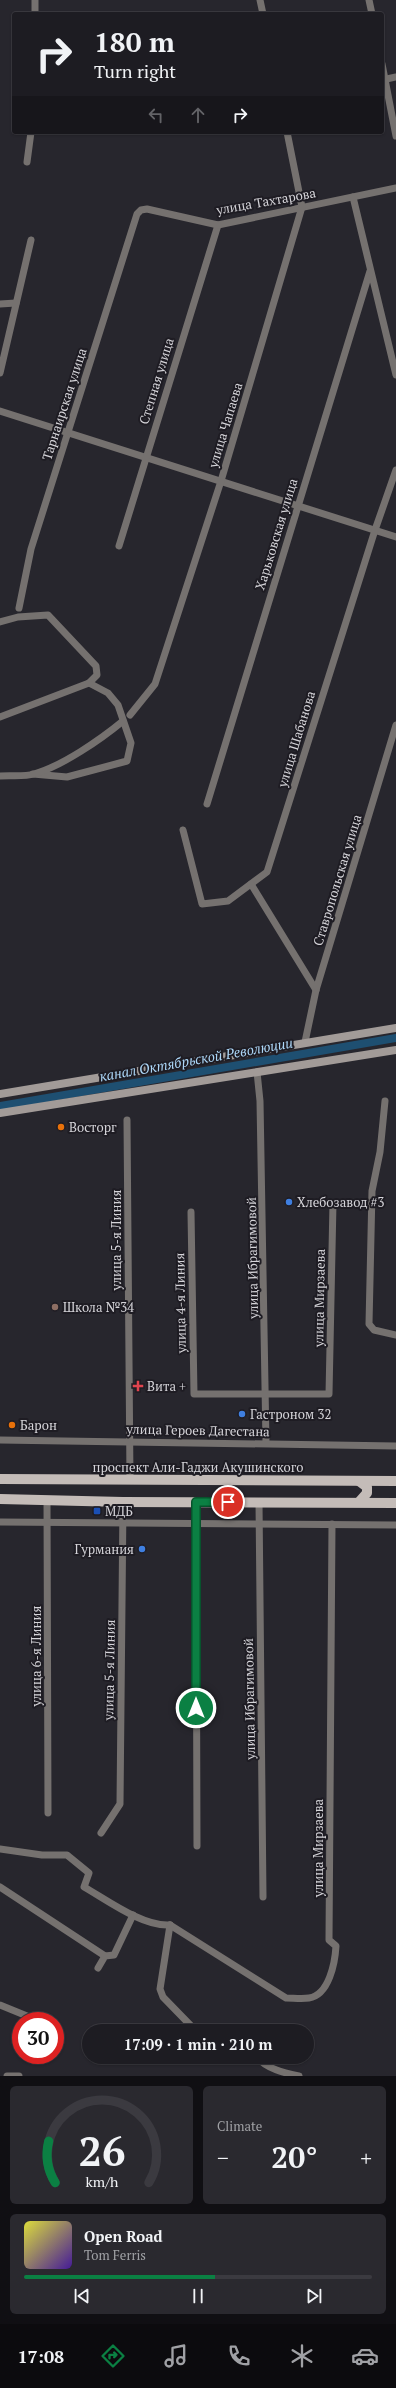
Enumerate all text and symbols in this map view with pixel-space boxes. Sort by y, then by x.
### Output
text: 180 m [94,23,175,60]
icon: right [28,28,80,80]
text: Turn right [94,59,176,83]
icon: left [145,104,167,126]
icon: ahead [187,104,209,126]
icon: right [229,104,251,126]
street label: улица Тахтарова [214,183,318,219]
street label: Степная улица [134,335,178,426]
street label: Тарнаирская улица [37,345,91,462]
street label: улица Чапаева [203,380,247,471]
street label: Харьковская улица [250,476,302,592]
street label: улица Шабанова [273,688,319,790]
street label: Ставропольская улица [308,812,366,948]
water label: канал Октябрьской Революции [98,1033,294,1085]
place label: Восторг [69,1118,117,1136]
marker: Восторг [56,1122,66,1132]
street label: улица 5-я Линия [107,1190,125,1291]
place label: Хлебозавод #3 [297,1193,385,1211]
street label: улица Ибрагимовой [242,1197,262,1320]
marker: Хлебозавод #3 [284,1197,294,1207]
street label: улица Мирзаева [309,1248,329,1348]
street label: улица 4-я Линия [170,1252,190,1355]
place label: Школа №34 [63,1298,134,1316]
marker: Школа №34 [50,1302,60,1312]
place label: Вита + [147,1377,186,1395]
marker: Вита + [132,1380,144,1392]
place label: Гастроном 32 [250,1405,331,1423]
marker: Гастроном 32 [237,1409,247,1419]
place label: Барон [20,1416,57,1434]
marker: Барон [7,1420,17,1430]
street label: улица Героев Дагестана [125,1420,270,1440]
street label: проспект Али-Гаджи Акушинского [92,1458,304,1476]
pin [211,1485,245,1519]
icon: arrive [217,1491,239,1513]
place label: МДБ [105,1502,133,1520]
marker: МДБ [92,1506,102,1516]
place label: Гурмания [75,1540,134,1558]
marker: Гурмания [137,1544,147,1554]
street label: улица 6-я Линия [27,1606,45,1707]
street label: улица 5-я Линия [99,1619,119,1722]
street label: улица Ибрагимовой [239,1638,259,1761]
position arrow [175,1687,217,1729]
street label: улица Мирзаева [309,1798,327,1898]
speed limit sign: 30 [12,2012,64,2064]
text: 17:09 · 1 min · 210 m [124,2034,272,2054]
text: Climate [217,2117,262,2135]
text: 26 [78,2123,125,2178]
text: 20° [271,2137,318,2177]
text: − [217,2143,229,2172]
text: + [360,2143,372,2172]
text: km/h [85,2172,119,2191]
text: Open Road [84,2226,163,2246]
text: Tom Ferris [84,2246,146,2264]
icon: previous [71,2285,93,2307]
icon: pause [187,2285,209,2307]
icon: next [303,2285,325,2307]
icon: directions [99,2342,127,2370]
icon: music [162,2342,190,2370]
icon: phone [225,2342,253,2370]
icon: climate [288,2342,316,2370]
icon: car [351,2342,379,2370]
text: 17:08 [17,2344,64,2368]

